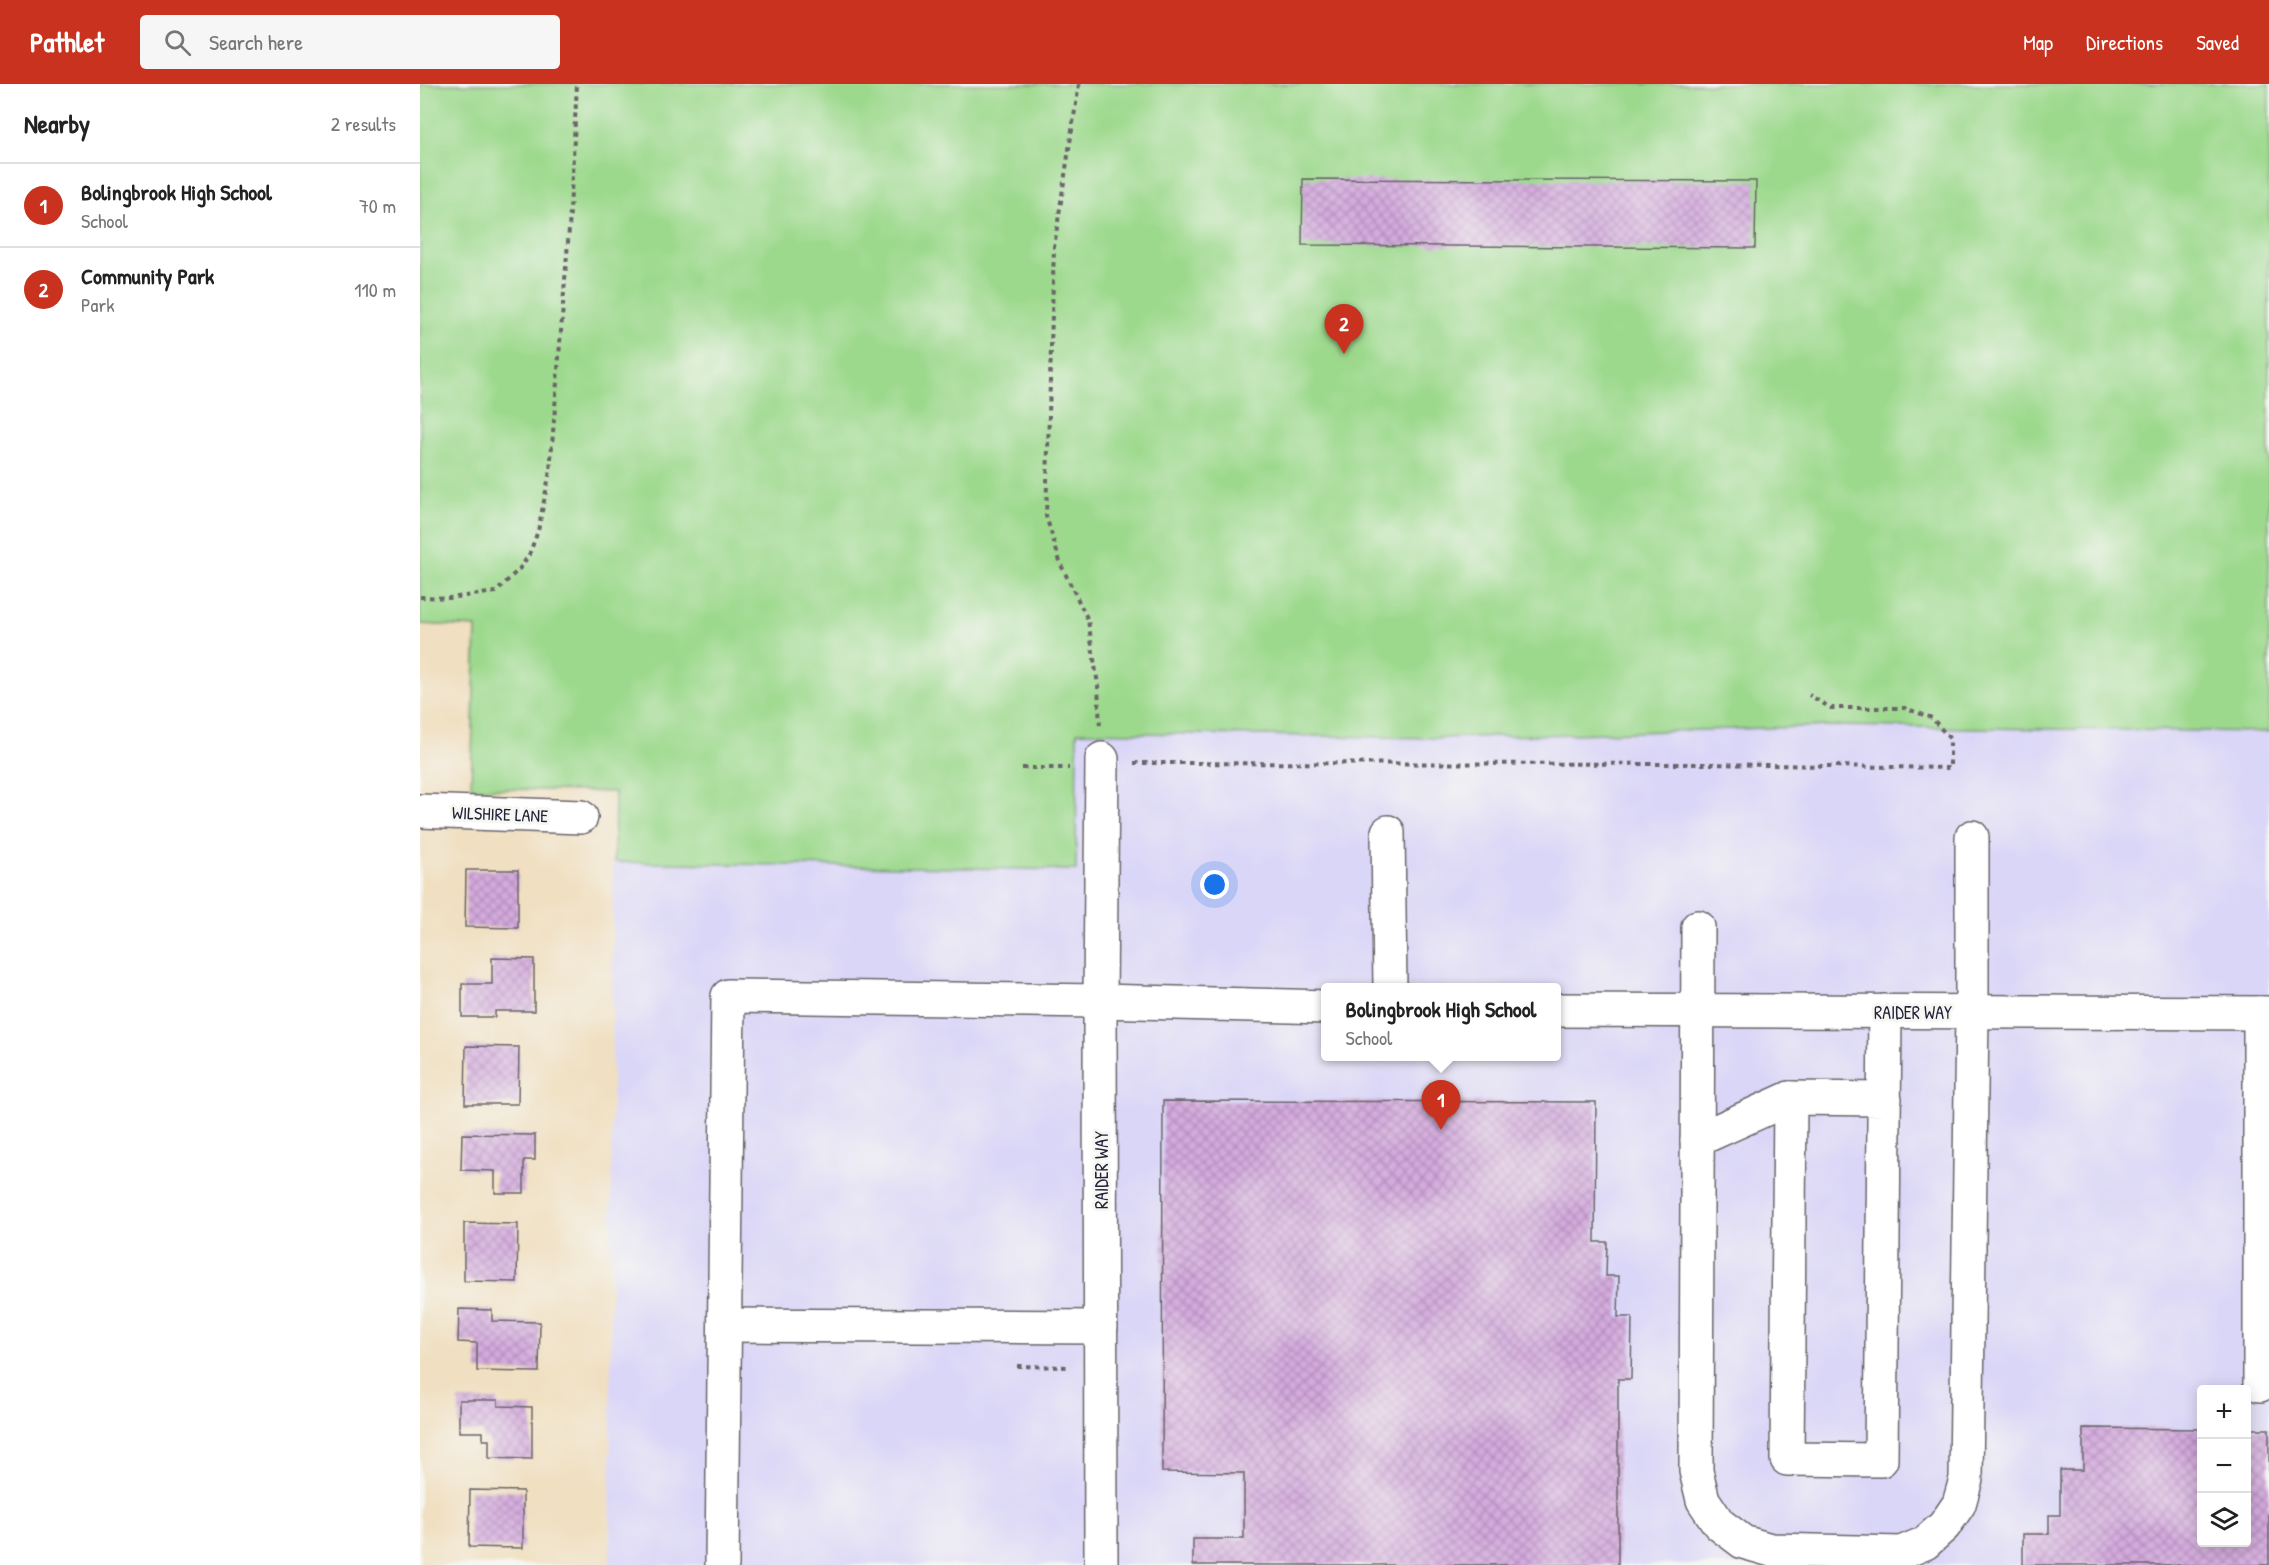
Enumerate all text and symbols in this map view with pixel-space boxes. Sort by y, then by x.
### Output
search box [140,15,560,69]
text: Pathlet [30,23,104,61]
icon: search [161,26,194,59]
text: Search here [209,27,303,57]
text: Map [2023,28,2053,57]
text: Directions [2086,28,2163,57]
text: Saved [2196,28,2239,57]
text: Nearby [24,106,90,141]
text: 2 results [331,110,396,137]
text: Bolingbrook High School [81,177,272,207]
text: 1 [40,192,47,219]
text: 70 m [359,192,396,219]
text: School [81,207,128,234]
text: Community Park [81,261,214,291]
text: 2 [39,276,48,303]
text: 110 m [354,276,396,303]
text: Park [81,291,114,318]
pin: 2 [1324,304,1364,354]
street label: WILSHIRE LANE [451,800,549,828]
your location [1200,870,1229,899]
popup [1321,983,1561,1061]
text: Bolingbrook High School [1346,994,1536,1024]
street label: RAIDER WAY [1874,1000,1952,1025]
text: School [1346,1024,1392,1051]
pin: 1 [1422,1080,1460,1130]
street label: RAIDER WAY [1089,1131,1114,1209]
map controls [2197,1385,2251,1547]
button: + [2197,1385,2251,1439]
button: − [2197,1439,2251,1493]
button: layers [2197,1493,2251,1547]

